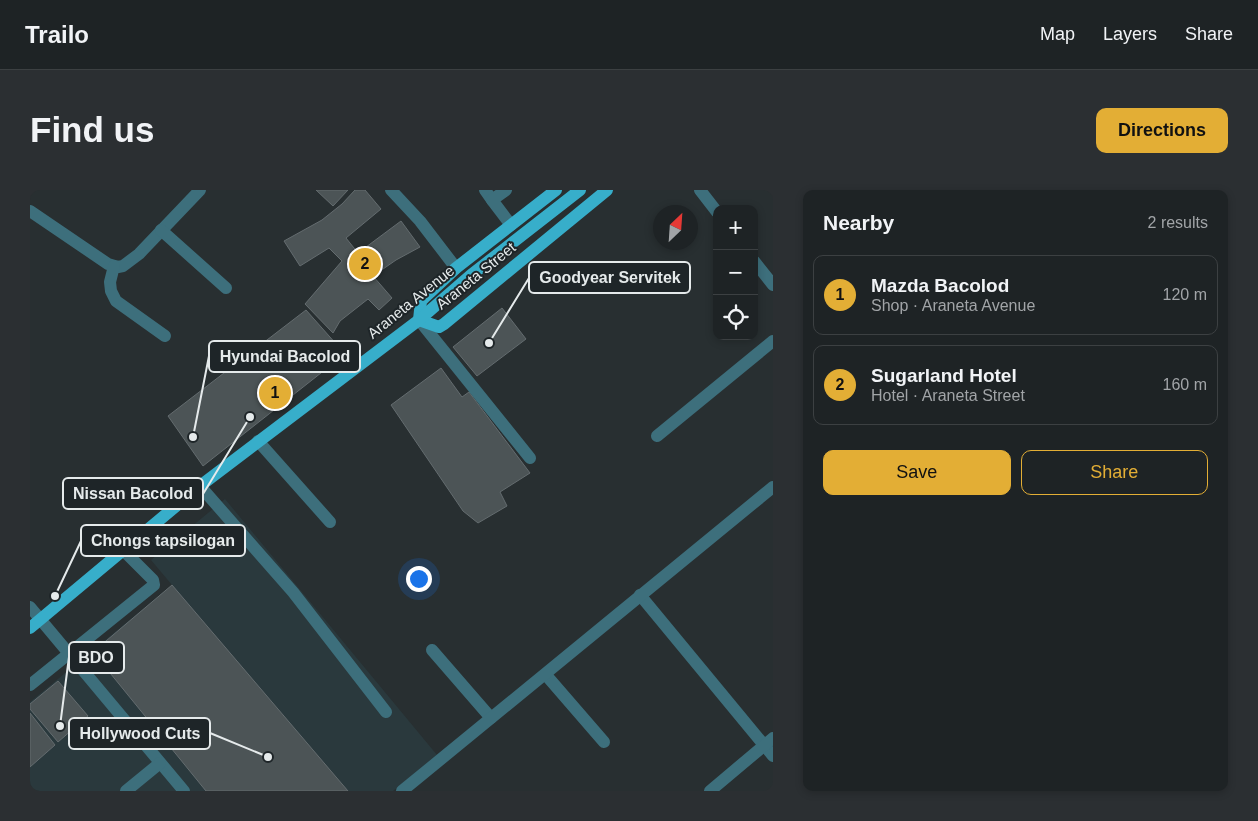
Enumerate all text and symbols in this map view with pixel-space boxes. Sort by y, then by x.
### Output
text: Trailo [25,21,89,48]
text: Map [1040,24,1075,44]
text: Layers [1103,24,1157,44]
text: Share [1185,24,1233,44]
button: Directions [1096,108,1228,153]
text: Find us [30,110,154,149]
north arrow [653,205,698,250]
map controls [713,205,758,340]
button: + [713,205,758,250]
text: Nearby [823,211,894,234]
text: 2 results [1148,214,1208,231]
street label: Araneta Street [433,238,519,313]
pin: 2 [349,245,381,283]
button: − [713,250,758,295]
street label: Araneta Avenue [364,261,457,342]
callout: Goodyear Servitek [529,262,690,293]
text: Goodyear Servitek [539,269,681,286]
text: Mazda Bacolod [871,275,1009,296]
text: 1 [836,286,844,303]
text: 120 m [1163,286,1207,303]
button: locate [713,295,758,340]
text: Shop · Araneta Avenue [871,297,1035,314]
callout: Hyundai Bacolod [209,341,360,372]
text: Hyundai Bacolod [220,348,350,365]
text: Sugarland Hotel [871,365,1017,386]
pin: 1 [259,374,291,412]
text: 2 [836,376,844,393]
text: 160 m [1163,376,1207,393]
text: Hotel · Araneta Street [871,387,1025,404]
button: Save [823,450,1011,495]
button: Share [1021,450,1208,495]
callout: Nissan Bacolod [63,478,203,509]
text: Nissan Bacolod [73,485,193,502]
callout: Chongs tapsilogan [81,525,245,556]
text: Chongs tapsilogan [91,532,235,549]
your location [406,566,432,592]
callout: BDO [69,642,124,673]
text: BDO [78,649,114,666]
callout: Hollywood Cuts [69,718,210,749]
text: Hollywood Cuts [80,725,201,742]

